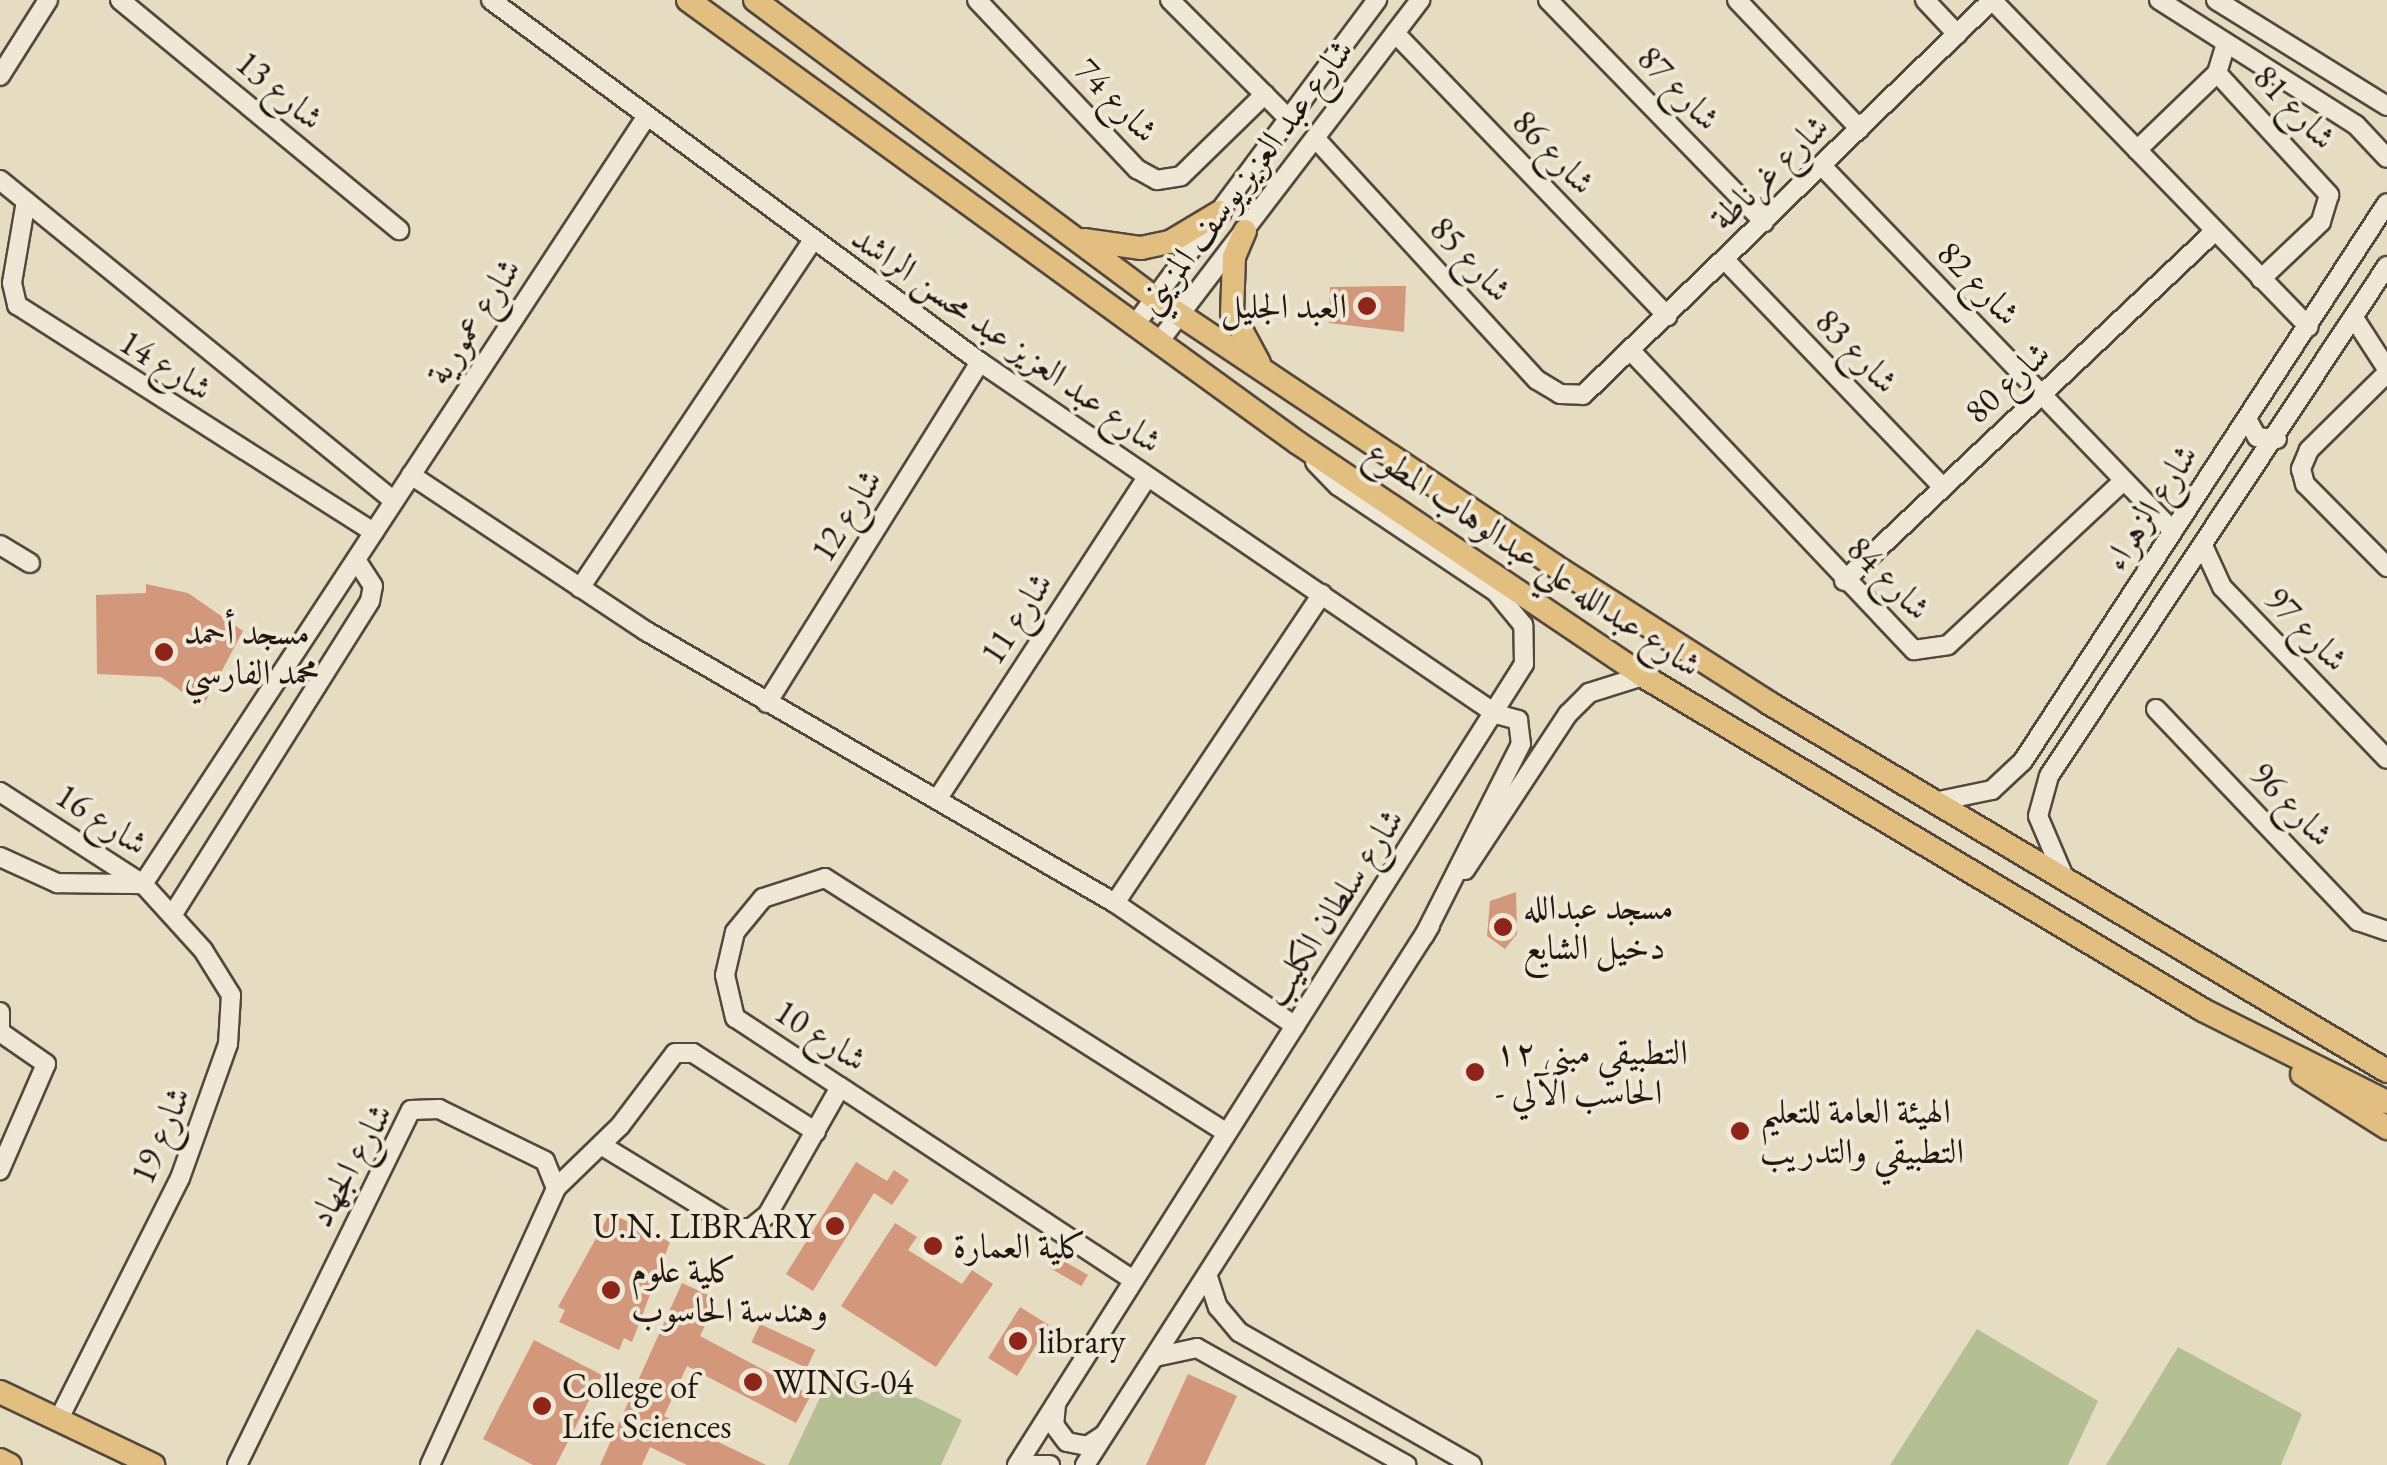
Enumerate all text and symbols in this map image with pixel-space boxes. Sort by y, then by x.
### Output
street label: شارع عبد العزيز يوسف المزيني [1128,30,1362,322]
street label: شارع 87 [1629,37,1729,139]
street label: شارع 13 [228,41,332,139]
street label: شارع 74 [1067,49,1167,151]
street label: شارع 81 [2245,56,2345,158]
street label: شارع 86 [1504,101,1604,203]
street label: شارع غرناطة [1701,105,1837,239]
street label: شارع 85 [1421,208,1521,310]
street label: شارع عبد العزيز عبد محسن الراشد [844,216,1170,462]
street label: شارع 82 [1929,232,2029,334]
street label: شارع عمورية [417,250,529,392]
place label: العبد الجليل [1221,285,1347,327]
marker: العبد الجليل [1356,295,1378,317]
street label: شارع 83 [1807,300,1907,402]
street label: شارع 14 [112,320,220,410]
street label: شارع 80 [1956,332,2058,432]
street label: شارع عبدالله علي عبدالوهاب المطوع [1359,430,1709,686]
street label: شارع الزهراء [2094,436,2206,578]
street label: شارع 12 [801,461,891,569]
street label: شارع 84 [1838,527,1940,629]
street label: شارع 11 [971,564,1061,672]
street label: شارع 97 [2257,578,2357,680]
place label: مسجد أحمد محمد الفارسي [184,611,320,693]
marker: مسجد أحمد محمد الفارسي [153,641,175,663]
street label: شارع 96 [2242,753,2342,855]
street label: شارع 16 [48,774,156,864]
street label: شارع سلطان الكليب [1254,800,1412,1014]
place label: مسجد عبدالله دخيل الشايع [1523,886,1674,968]
marker: مسجد عبدالله دخيل الشايع [1492,916,1514,938]
street label: شارع 10 [767,990,875,1080]
place label: التطبيقي مبنى ١٢ - الحاسب الآلي [1495,1031,1688,1113]
marker: التطبيقي مبنى ١٢ - الحاسب الآلي [1464,1061,1486,1083]
street label: شارع 19 [121,1080,199,1190]
place label: الهيئة العامة للتعليم التطبيقي والتدريب [1760,1090,1964,1172]
street label: شارع الجهاد [299,1096,401,1234]
marker: الهيئة العامة للتعليم التطبيقي والتدريب [1729,1120,1751,1142]
place label: U.N. LIBRARY [593,1205,815,1247]
marker: U.N. LIBRARY [824,1215,846,1237]
place label: كلية العمارة [953,1225,1087,1267]
marker: كلية العمارة [922,1235,944,1257]
place label: كلية علوم وهندسة الحاسوب [631,1249,828,1331]
marker: كلية علوم وهندسة الحاسوب [600,1279,622,1301]
place label: library [1038,1320,1126,1362]
marker: library [1007,1330,1029,1352]
place label: WING-04 [773,1361,913,1403]
place label: College of Life Sciences [562,1365,732,1447]
marker: WING-04 [742,1371,764,1393]
marker: College of Life Sciences [531,1395,553,1417]

